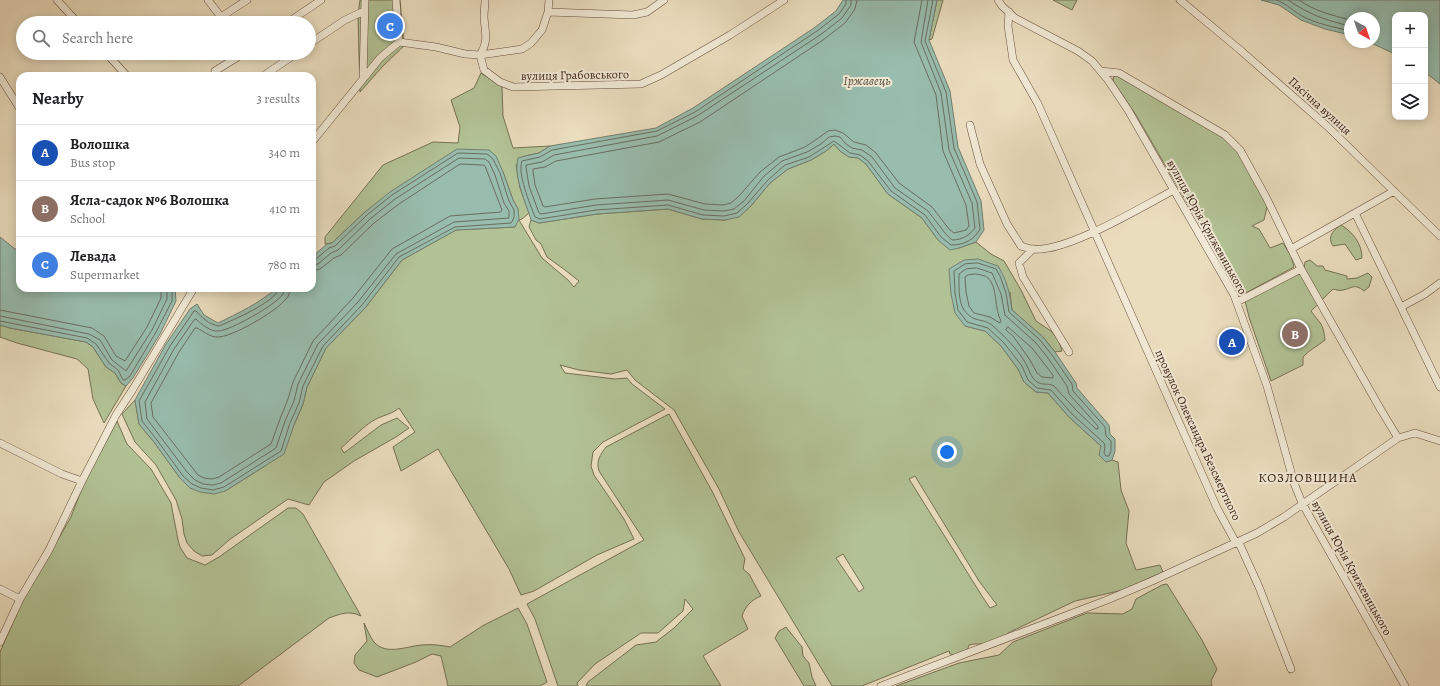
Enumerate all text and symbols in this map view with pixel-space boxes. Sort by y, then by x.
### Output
pin: C [377,11,403,41]
north arrow [1344,12,1380,48]
map controls [1392,12,1428,120]
button: + [1392,12,1428,48]
search box [16,16,316,60]
icon: search [30,27,52,49]
text: Search here [62,28,133,48]
button: − [1392,48,1428,84]
street label: вулиця Грабовського [521,66,629,84]
water label: Іржавець [843,72,891,89]
street label: Пасічна вулиця [1285,73,1355,139]
button: layers [1392,84,1428,120]
text: Nearby [32,87,83,110]
text: 3 results [256,90,300,107]
text: Волошка [70,134,130,154]
text: A [41,144,49,161]
text: 340 m [268,144,300,161]
text: Bus stop [70,154,115,171]
street label: вулиця Юрія Крижевицького [1163,157,1251,297]
text: Ясла-садок №6 Волошка [70,190,229,210]
text: B [41,200,49,217]
text: 410 m [269,200,300,217]
text: School [70,210,105,227]
text: Левада [70,246,116,266]
text: C [41,256,49,273]
text: 780 m [268,256,300,273]
text: Supermarket [70,266,140,283]
pin: B [1282,319,1308,349]
pin: A [1219,327,1245,357]
street label: провулок Олександра Безсмертного [1151,347,1245,523]
your location [937,442,957,462]
district label: КОЗЛОВЩИНА [1258,469,1358,486]
street label: вулиця Юрія Крижевицького [1308,498,1396,638]

